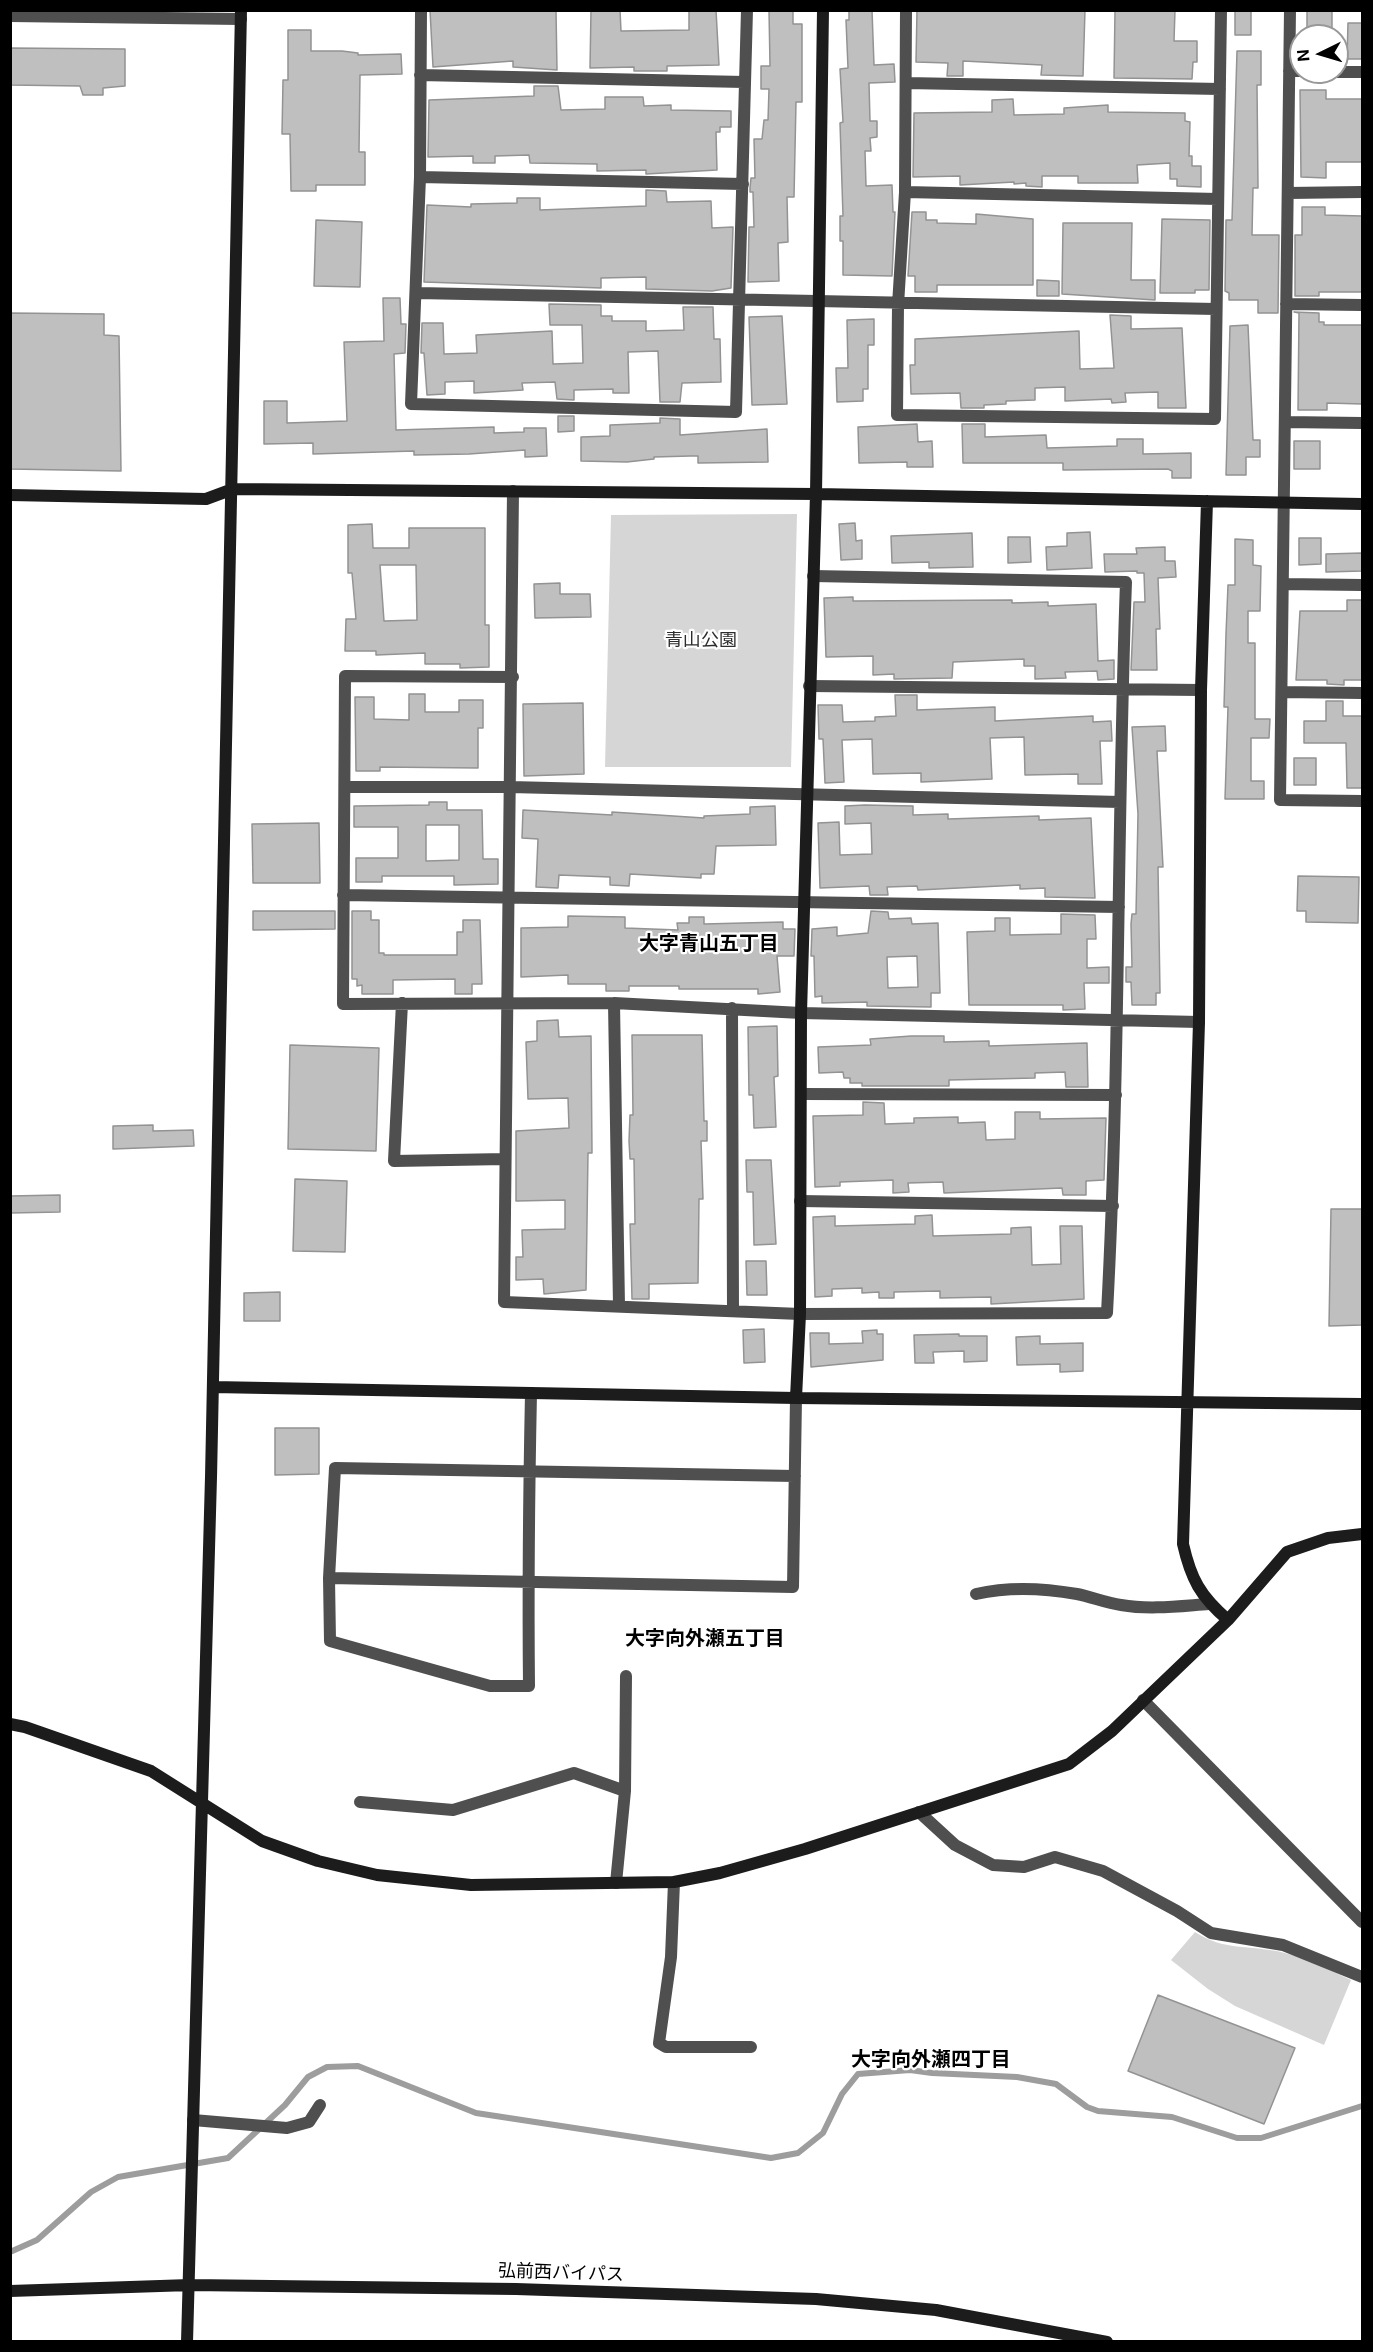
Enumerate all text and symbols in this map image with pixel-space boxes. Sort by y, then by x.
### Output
north arrow [1289,24,1349,84]
text: N [1293,48,1314,62]
park label: 青山公園 [665,630,737,652]
district label: 大字青山五丁目 [639,932,779,956]
district label: 大字向外瀬五丁目 [625,1627,785,1651]
district label: 大字向外瀬四丁目 [851,2048,1011,2072]
street label: 弘前西バイパス [498,2260,624,2286]

